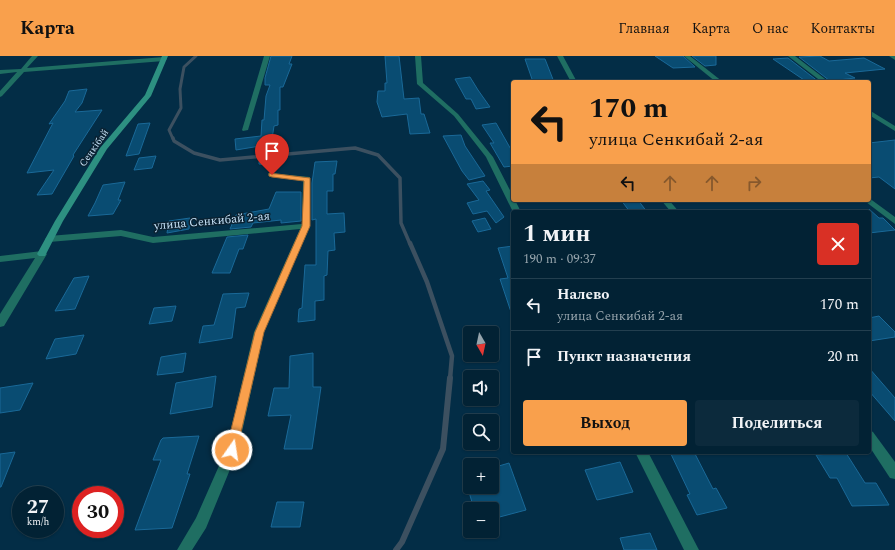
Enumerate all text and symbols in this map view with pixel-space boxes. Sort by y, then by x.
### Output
text: Карта [20,14,75,43]
text: Главная [618,18,670,39]
text: Карта [692,18,730,39]
text: О нас [752,18,789,39]
text: Контакты [811,18,875,39]
text: 170 m [589,87,668,130]
icon: left [523,96,575,148]
street label: Сеңкібай [75,126,113,170]
text: улица Сенкибай 2-ая [589,126,763,153]
pin [255,134,289,175]
icon: arrive [261,140,283,162]
icon: left [617,172,639,194]
icon: ahead [659,172,681,194]
icon: ahead [701,172,723,194]
icon: right [743,172,765,194]
street label: улица Сенкибай 2-ая [152,206,271,236]
text: 1 мин [523,216,591,252]
button: close [817,223,859,265]
text: 190 m · 09:37 [523,249,596,269]
text: Налево [557,283,610,306]
text: 170 m [820,293,859,316]
icon: left [523,294,545,316]
text: улица Сенкибай 2-ая [557,306,683,326]
north arrow [463,326,499,362]
map controls [463,326,499,538]
text: Пункт назначения [557,345,691,368]
text: 20 m [827,345,859,368]
icon: arrive [523,346,545,368]
button: sound [463,370,499,406]
button: Выход [523,400,687,446]
button: Поделиться [695,400,859,446]
button: search [463,414,499,450]
position arrow [211,429,253,471]
button: + [463,458,499,494]
speed limit sign: 30 [72,486,124,538]
text: 27 [27,492,49,522]
button: − [463,502,499,538]
text: km/h [27,514,49,530]

